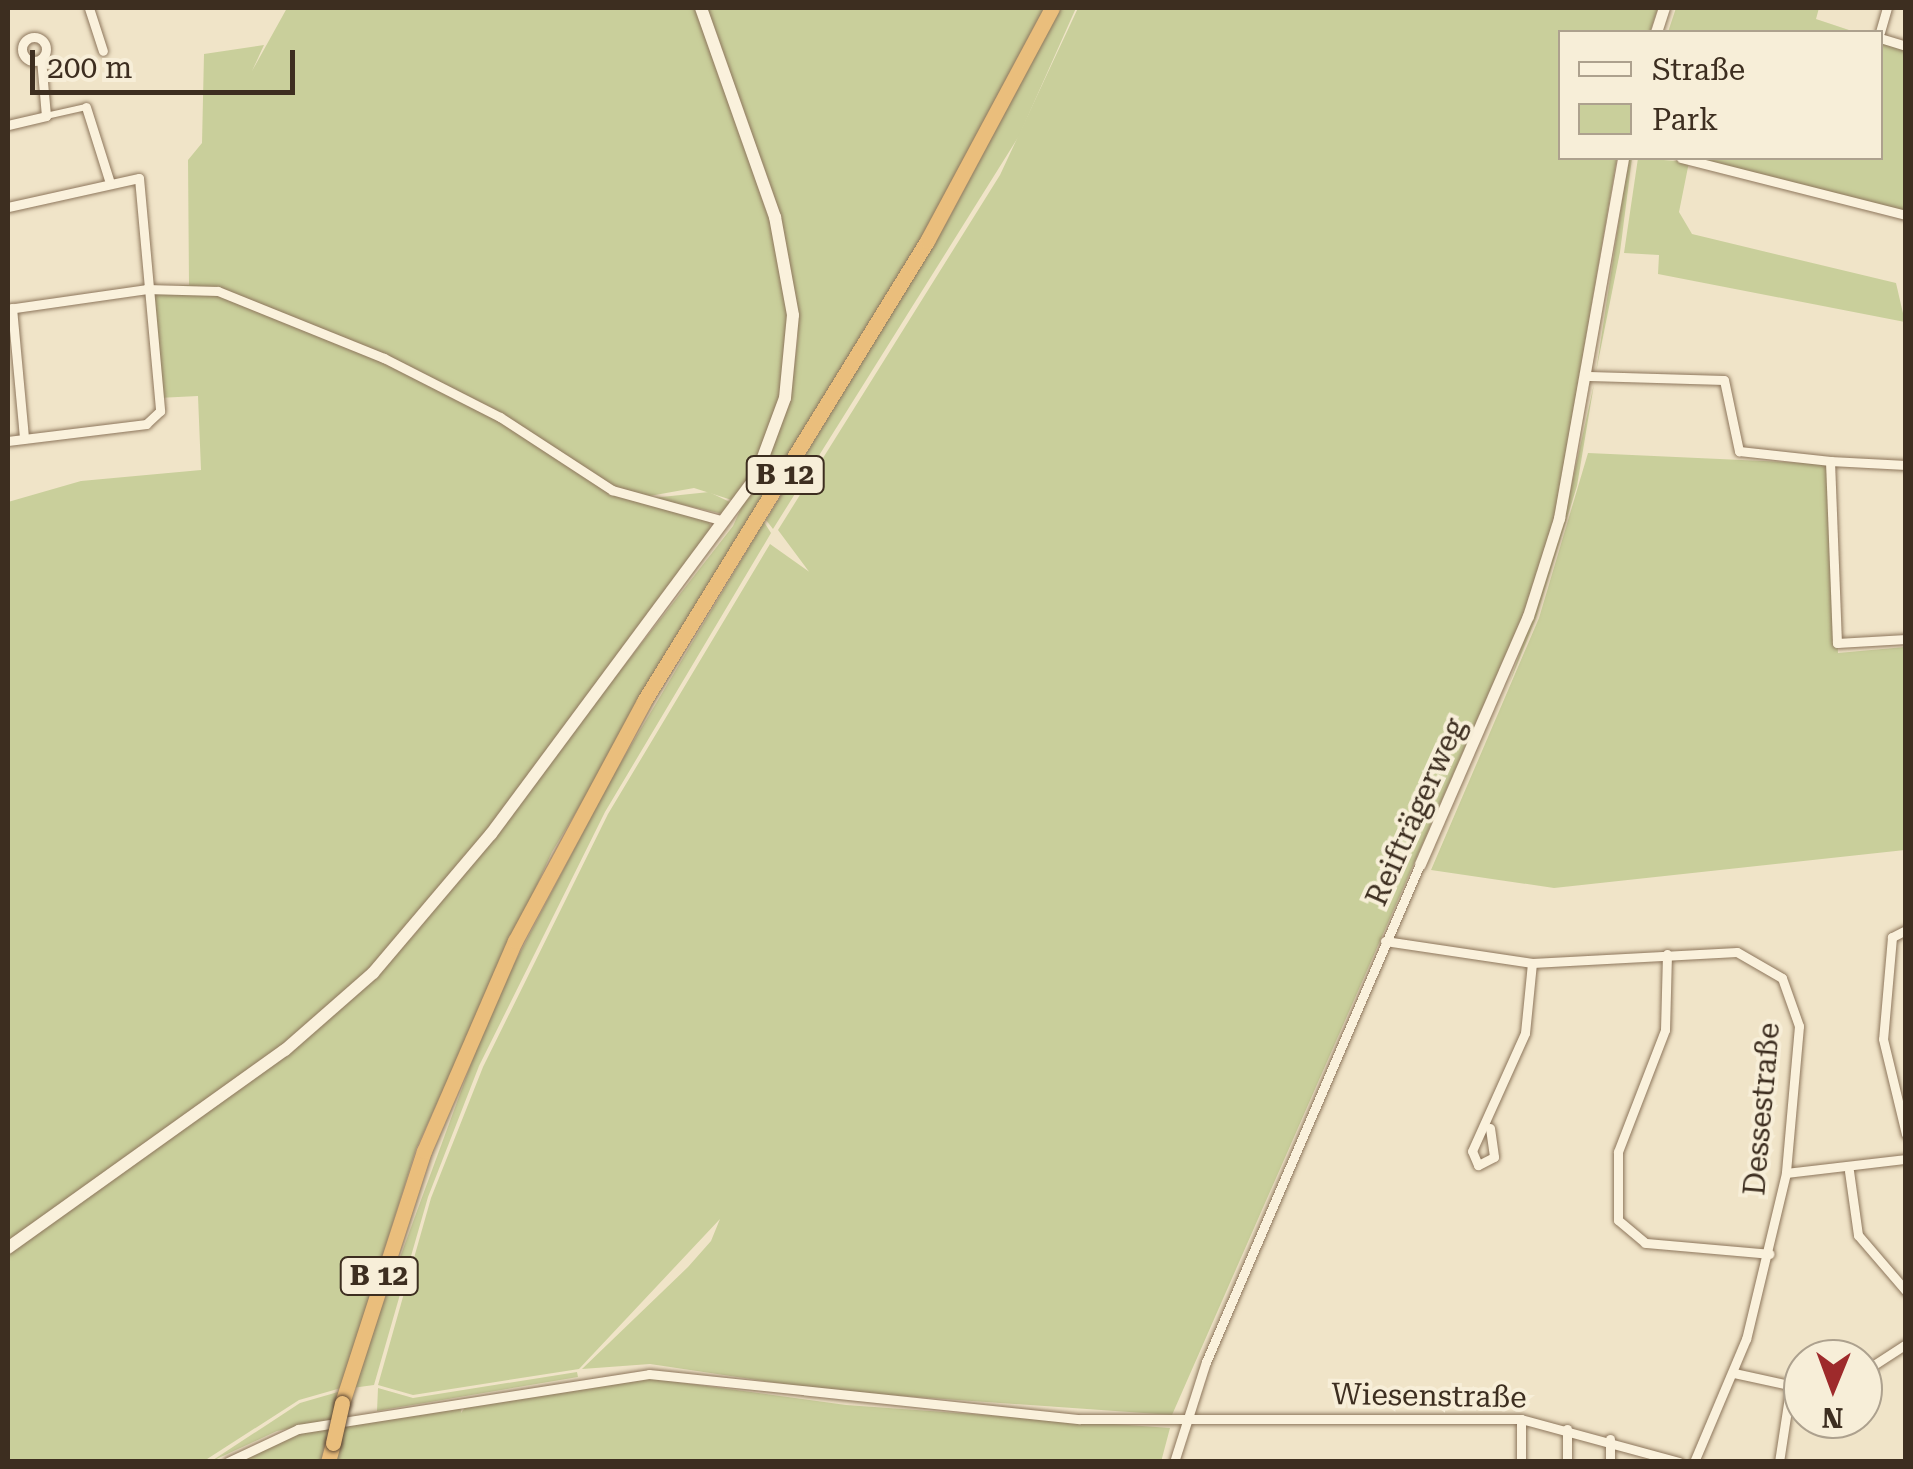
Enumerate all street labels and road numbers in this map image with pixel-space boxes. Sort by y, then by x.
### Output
road number: B 12 [745,452,825,498]
street label: Reifträgerweg [1359,713,1473,911]
street label: Dessestraße [1737,1021,1787,1197]
road number: B 12 [339,1253,419,1299]
street label: Wiesenstraße [1331,1376,1527,1416]

